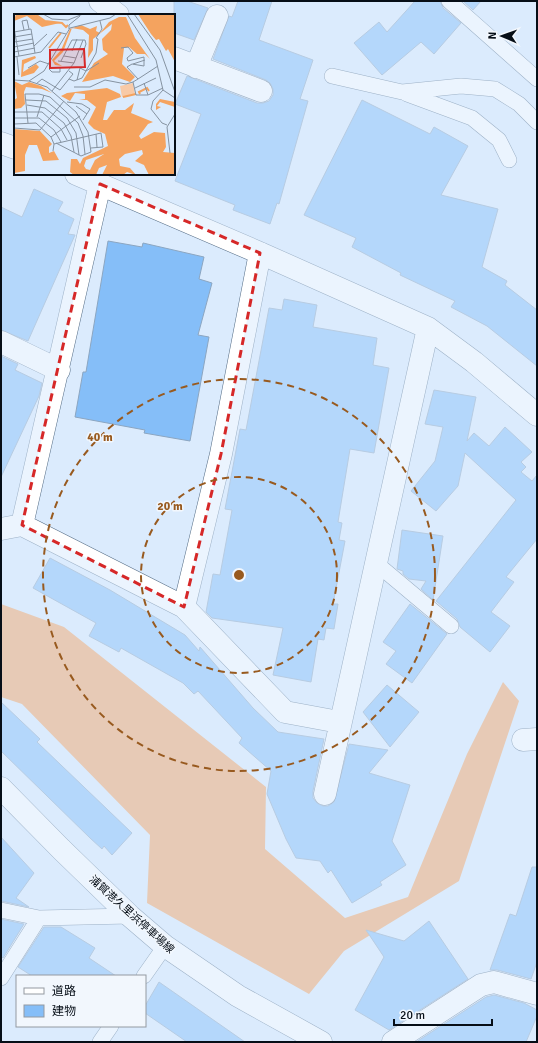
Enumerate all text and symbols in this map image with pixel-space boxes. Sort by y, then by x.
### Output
inset map [14,14,175,175]
north arrow [482,16,522,56]
text: N [486,32,499,40]
text: 40 m [87,430,113,445]
text: 20 m [157,499,183,514]
centre of rings [232,568,246,582]
street label: 浦賀港久里浜停車場線 [86,873,177,956]
legend [16,975,146,1027]
text: 道路 [52,984,76,999]
scale bar [394,1001,492,1027]
text: 建物 [52,1004,76,1019]
text: 20 m [400,1008,425,1023]

